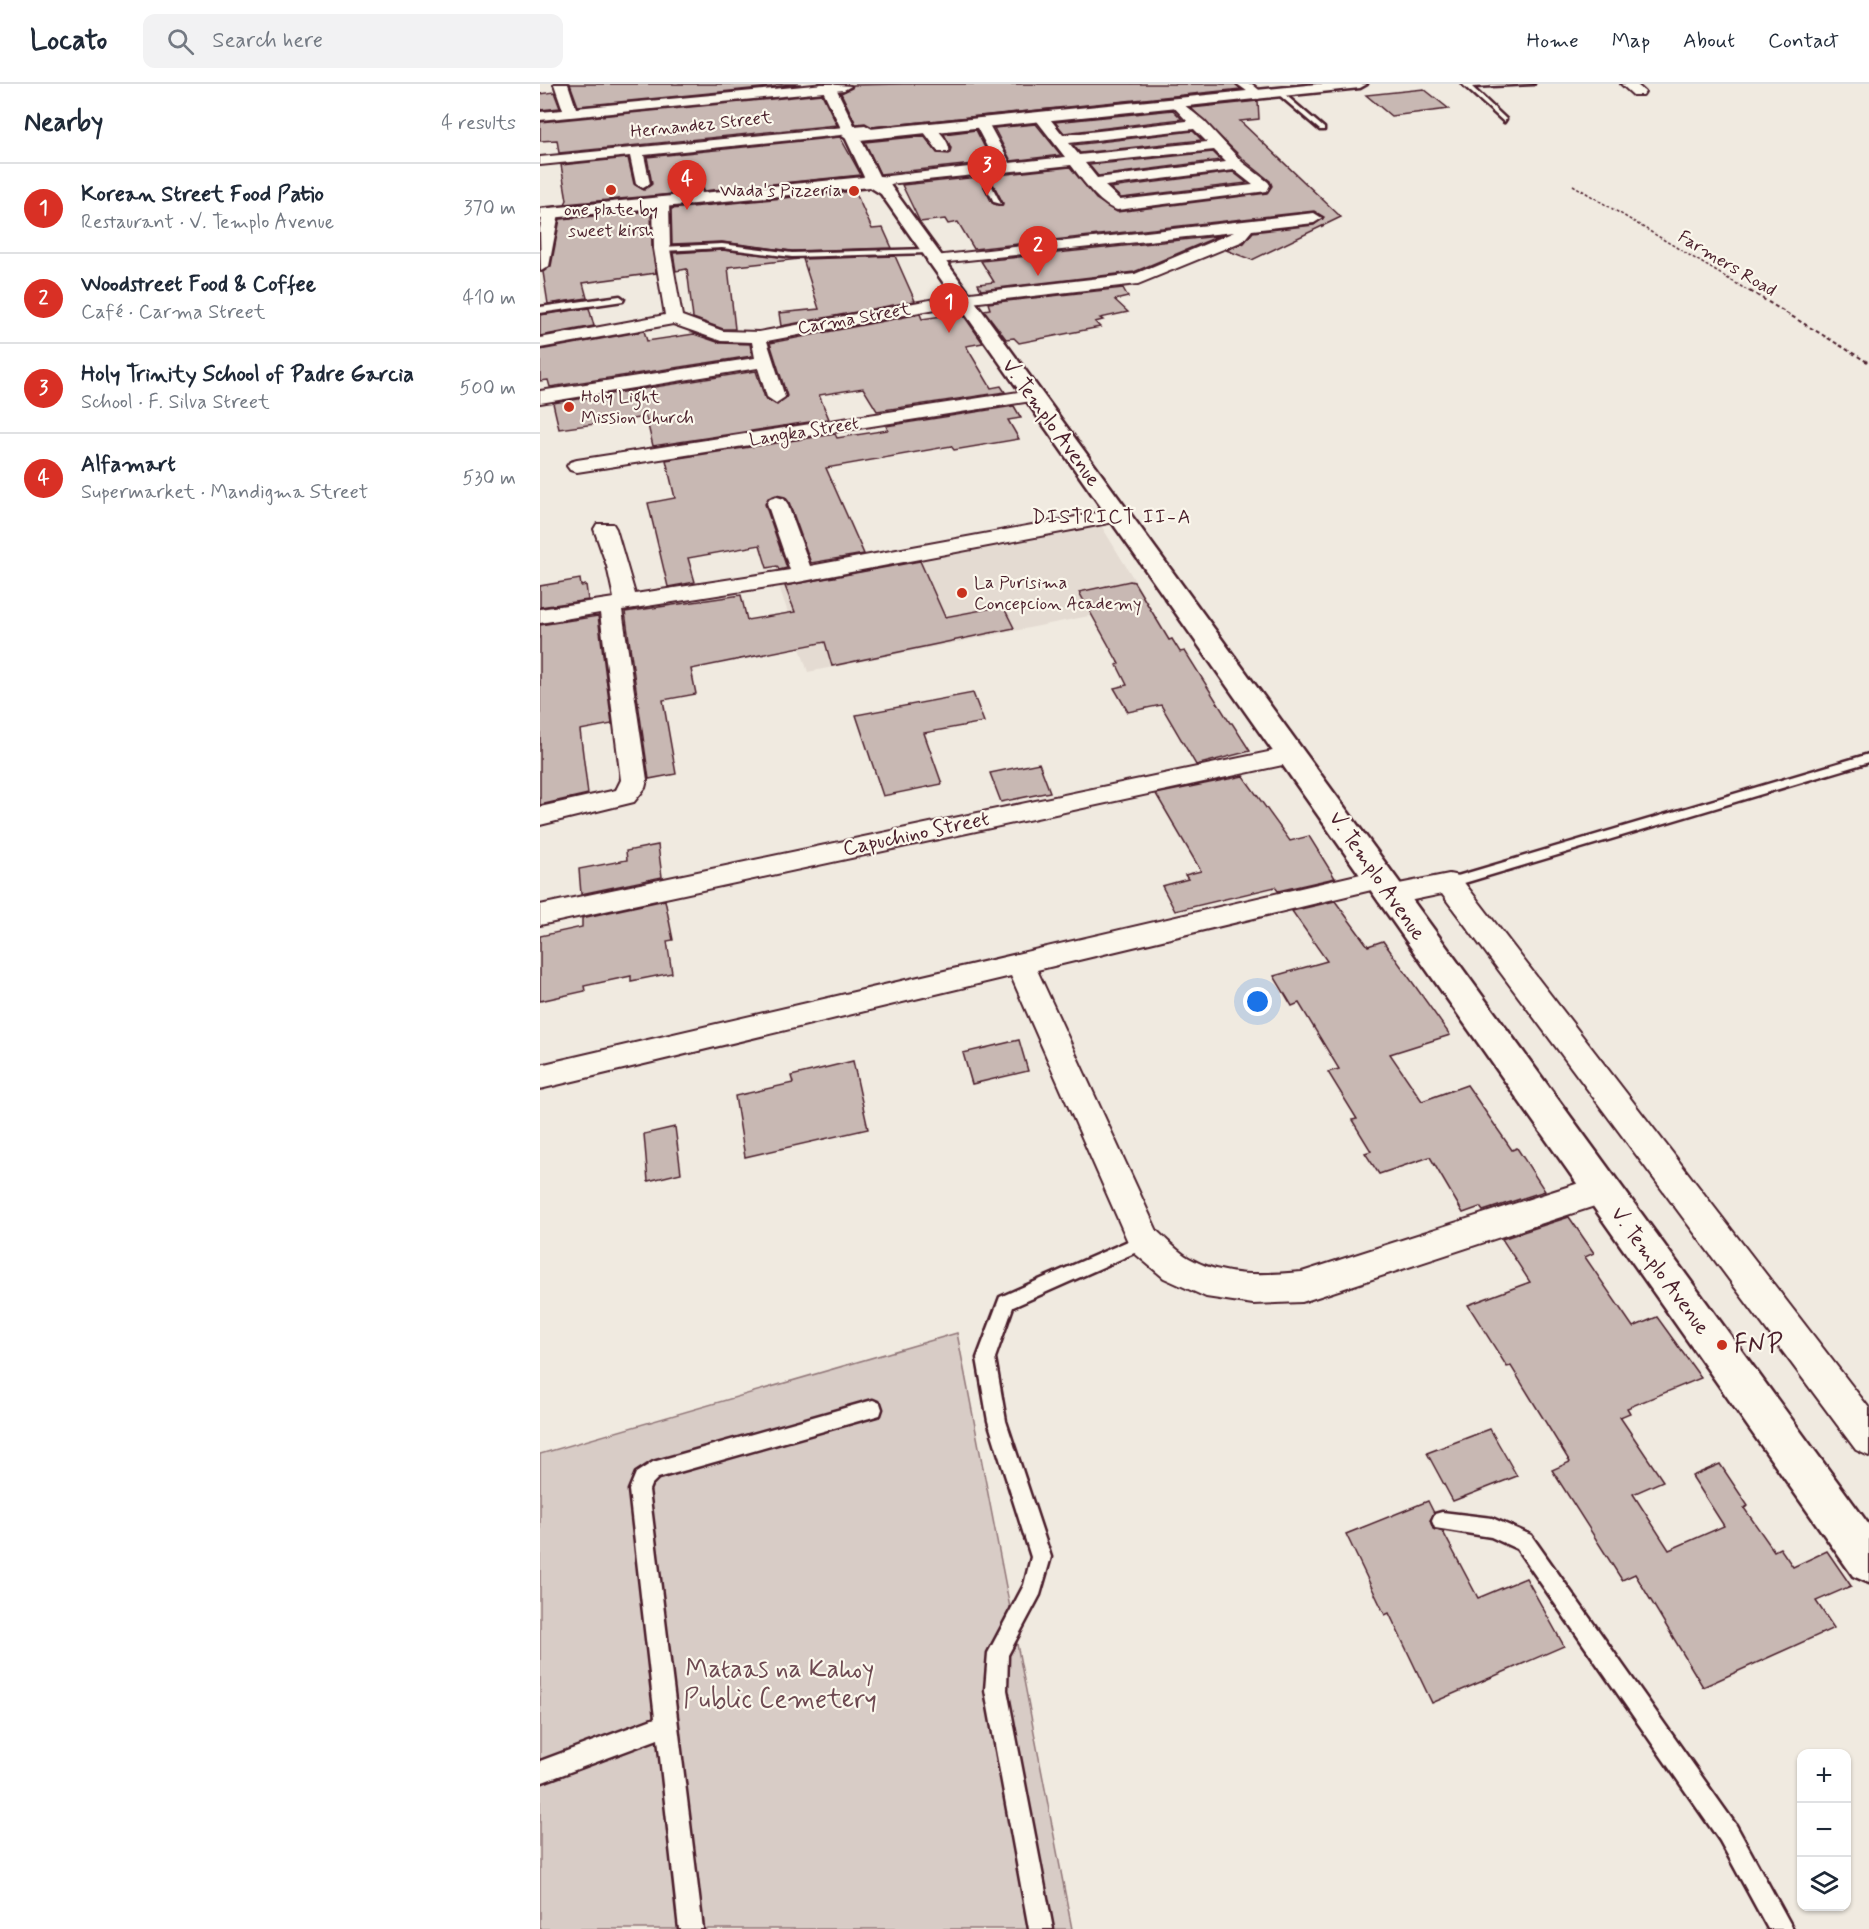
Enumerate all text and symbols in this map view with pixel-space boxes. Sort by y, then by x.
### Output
search box [143,14,563,68]
text: Locato [30,23,107,60]
icon: search [164,25,197,58]
text: Search here [212,27,323,55]
text: Home [1527,27,1579,55]
text: Map [1612,27,1650,55]
text: About [1683,27,1735,55]
text: Contact [1768,27,1839,55]
text: Nearby [24,106,103,140]
street label: Hernandez Street [629,106,773,144]
text: 4 results [441,110,516,137]
pin: 3 [968,147,1006,196]
pin: 4 [668,160,706,210]
place label: Wada's Pizzeria [720,179,842,203]
text: Korean Street Food Patio [81,181,324,209]
marker: one plate by sweet kirsh [604,183,618,197]
marker: Wada's Pizzeria [847,184,861,198]
text: 1 [39,195,48,222]
text: 370 m [464,195,516,222]
place label: one plate by sweet kirsh [564,198,658,243]
text: Restaurant · V. Templo Avenue [81,209,334,236]
street label: Farmers Road [1673,225,1781,303]
pin: 2 [1018,226,1058,276]
text: Woodstreet Food & Coffee [81,271,316,299]
pin: 1 [930,284,968,333]
text: 2 [39,285,48,312]
text: 410 m [462,285,516,312]
street label: Carma Street [796,297,913,341]
text: Café · Carma Street [81,299,265,326]
street label: V. Templo Avenue [995,353,1107,493]
text: Holy Trinity School of Padre Garcia [81,361,414,389]
text: 3 [39,375,48,402]
text: 500 m [459,375,516,402]
place label: Holy Light Mission Church [581,385,694,430]
text: School · F. Silva Street [81,389,270,416]
marker: Holy Light Mission Church [562,400,576,414]
street label: Langka Street [748,411,861,453]
text: Alfamart [81,451,176,479]
text: 4 [38,465,49,492]
text: 530 m [462,465,516,492]
text: Supermarket · Mandigma Street [81,479,368,506]
district label: DISTRICT II-A [1032,504,1192,531]
place label: La Purisima Concepcion Academy [974,571,1141,616]
marker: La Purisima Concepcion Academy [955,586,969,600]
street label: Capuchino Street [840,805,992,863]
street label: V. Templo Avenue [1322,806,1432,946]
your location [1243,987,1272,1016]
street label: V. Templo Avenue [1604,1201,1716,1341]
place label: FNP [1734,1328,1783,1362]
marker: FNP [1715,1338,1729,1352]
park label: Mataas na Kahoy Public Cemetery [683,1653,877,1717]
map controls [1797,1749,1851,1911]
button: + [1797,1749,1851,1803]
button: − [1797,1803,1851,1857]
button: layers [1797,1857,1851,1911]

